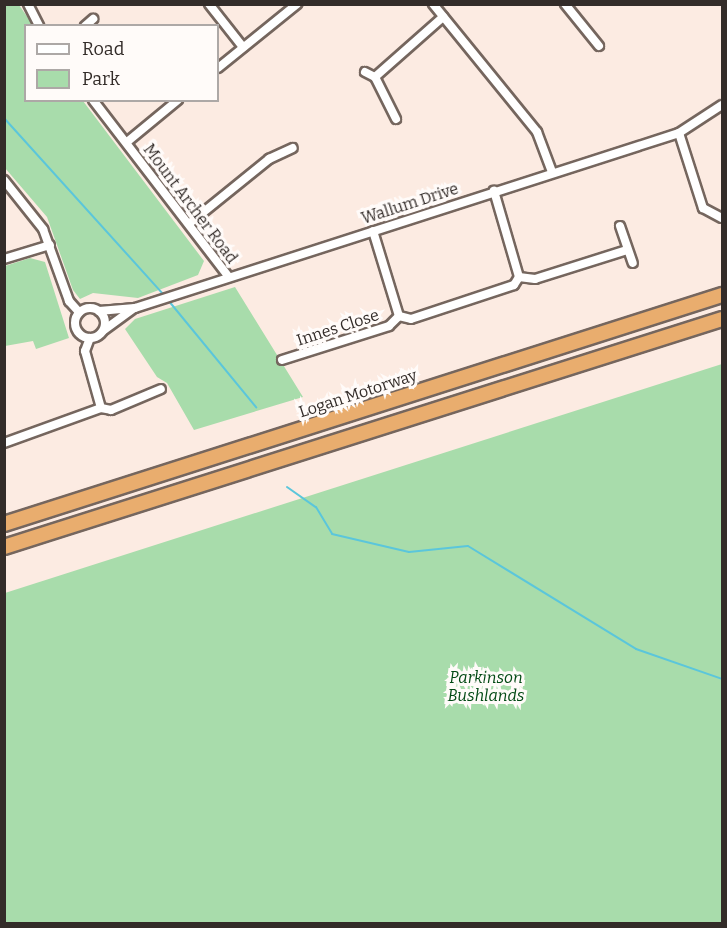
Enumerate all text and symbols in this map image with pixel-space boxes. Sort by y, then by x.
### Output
legend [24,24,219,102]
text: Road [82,38,124,60]
text: Park [82,68,120,90]
street label: Mount Archer Road [139,141,241,267]
street label: Wallum Drive [359,179,461,229]
street label: Innes Close [294,306,382,350]
street label: Logan Motorway [297,366,419,422]
park label: Parkinson Bushlands [448,668,524,706]

